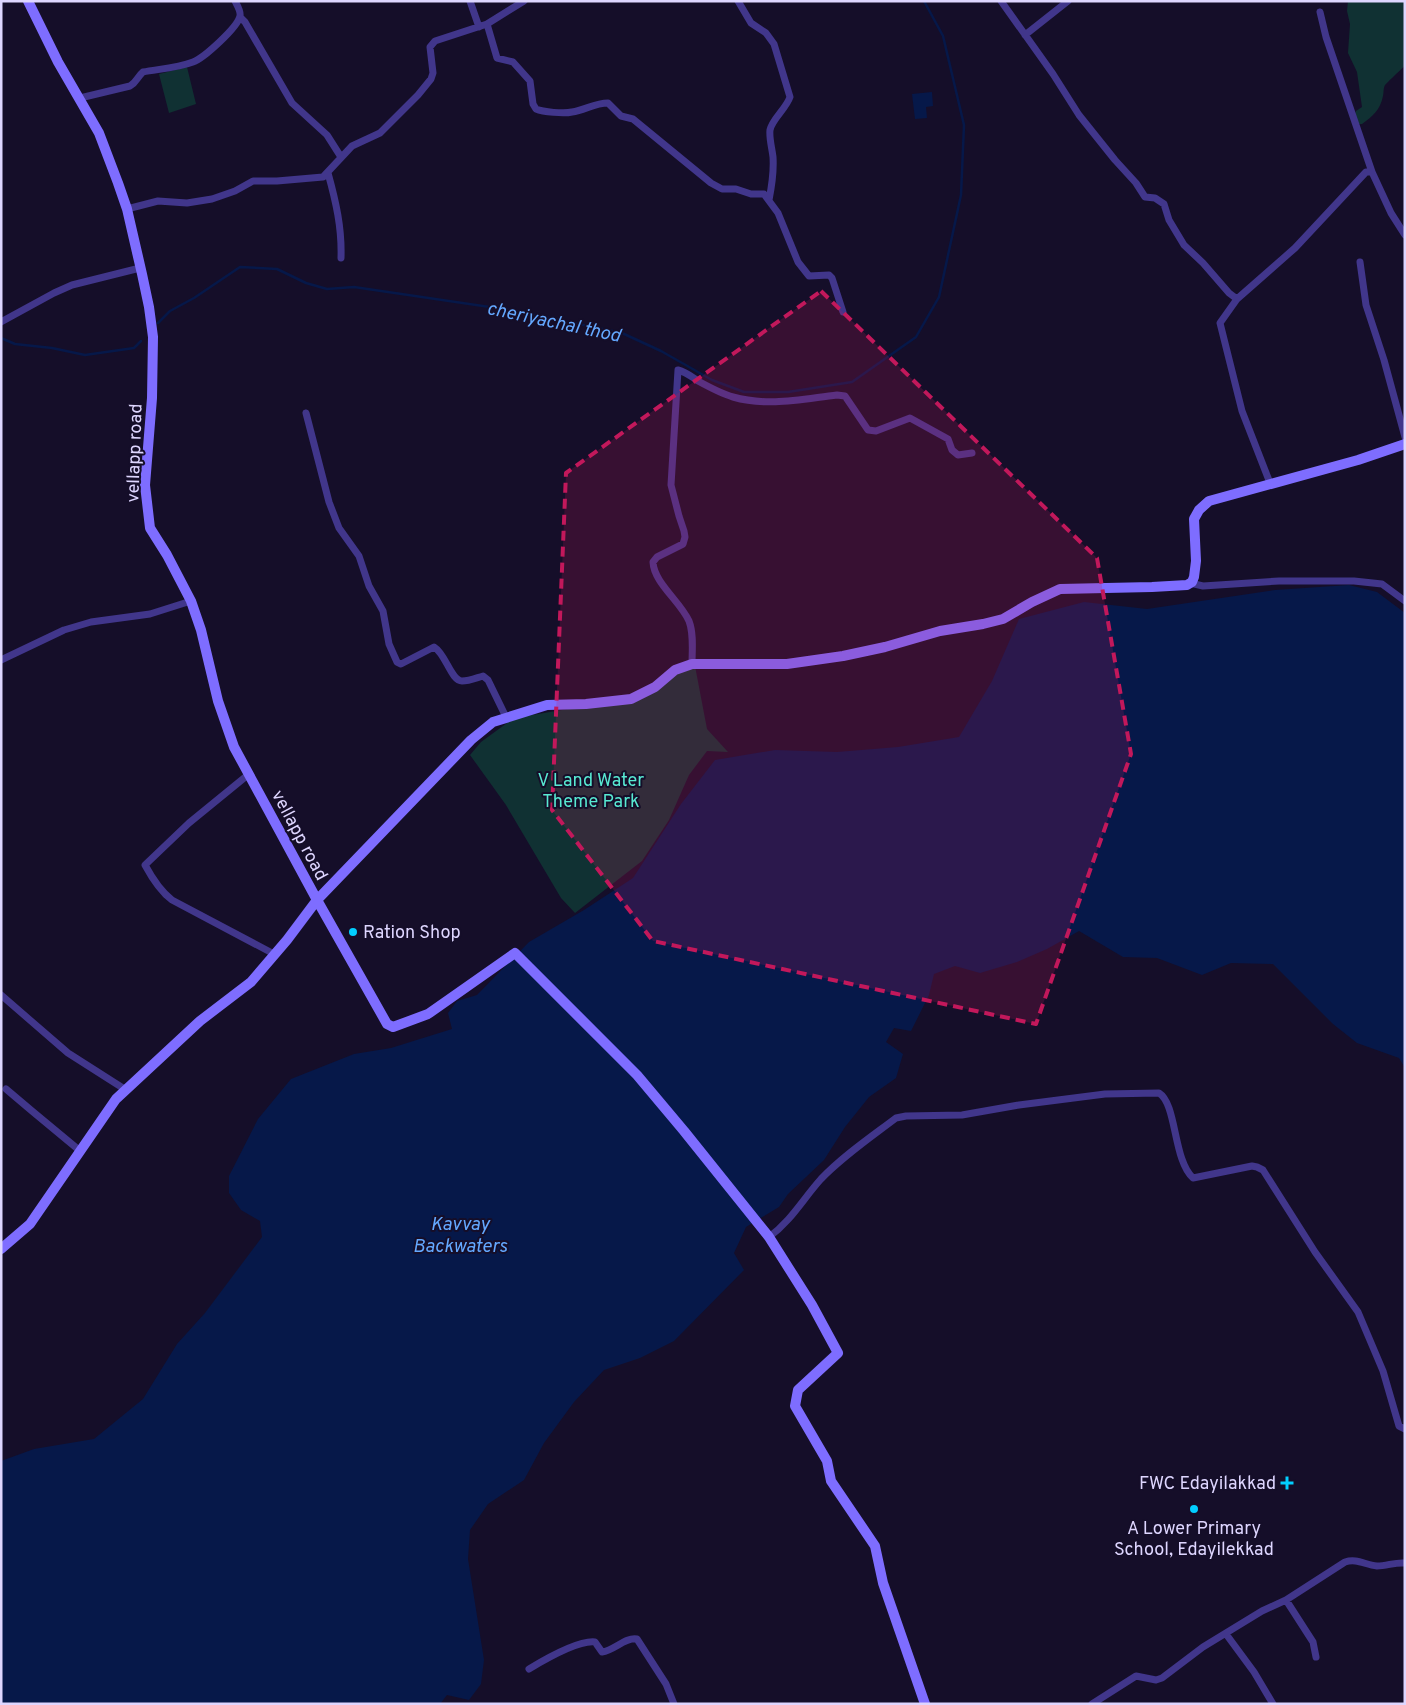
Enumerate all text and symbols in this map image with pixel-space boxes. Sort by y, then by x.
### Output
water label: cheriyachal thod [484,297,624,349]
street label: vellapp road [122,403,149,503]
park label: V Land Water Theme Park [538,770,644,814]
street label: vellapp road [265,787,332,885]
place label: Ration Shop [363,922,461,945]
marker: Ration Shop [347,926,359,938]
water label: Kavvay Backwaters [413,1213,508,1259]
place label: FWC Edayilakkad [1139,1473,1276,1496]
marker: FWC Edayilakkad [1280,1476,1294,1490]
marker: A Lower Primary School, Edayilekkad [1188,1503,1200,1515]
place label: A Lower Primary School, Edayilekkad [1114,1518,1274,1562]

